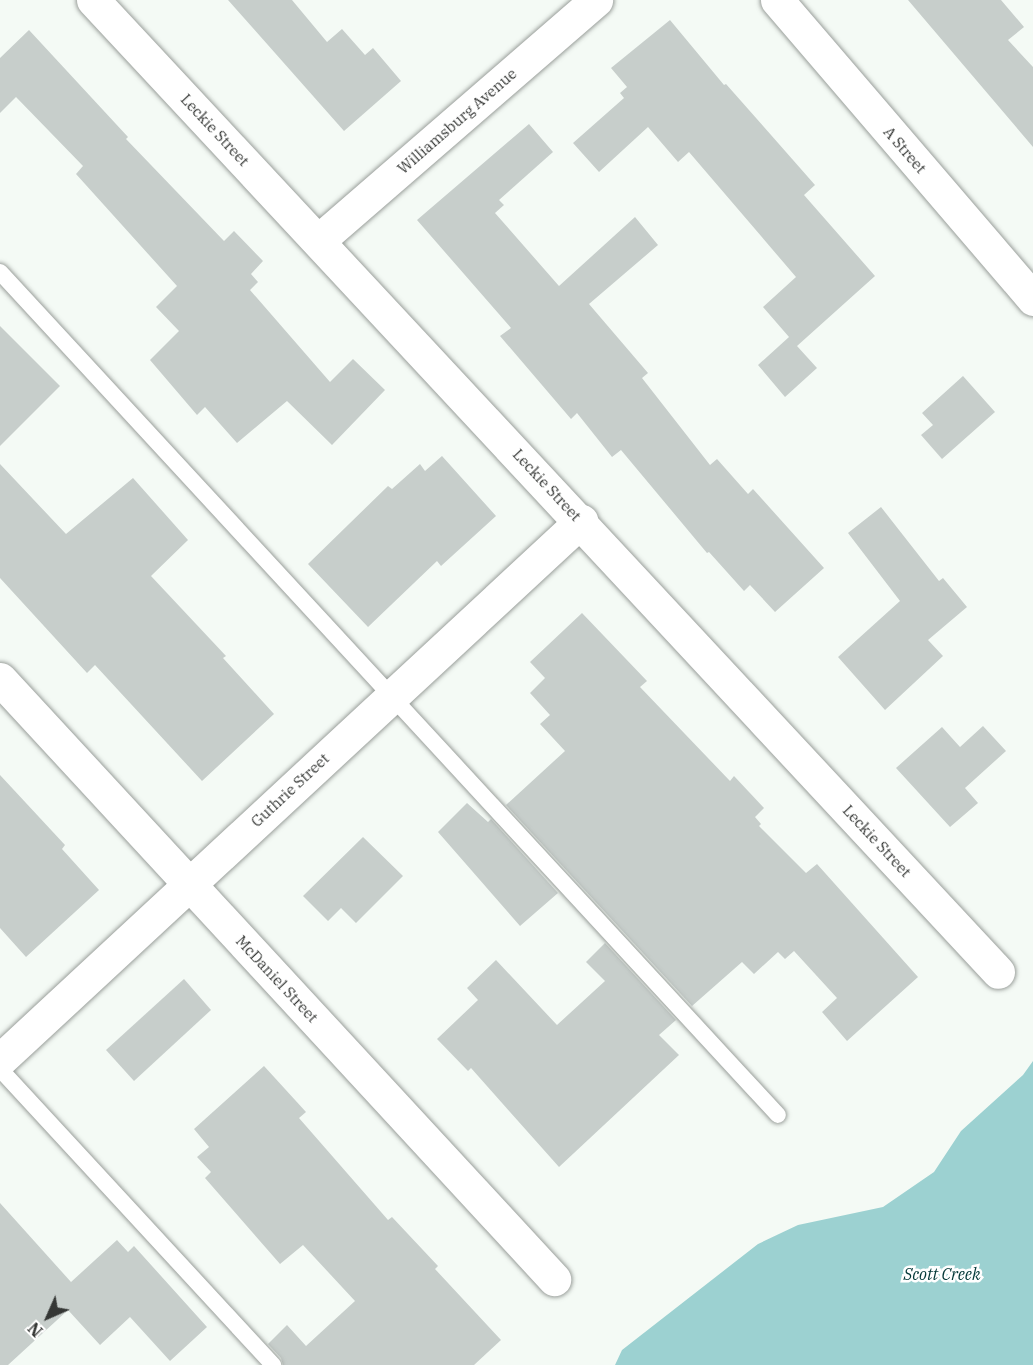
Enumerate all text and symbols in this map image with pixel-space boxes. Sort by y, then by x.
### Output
street label: Williamsburg Avenue [394,64,520,178]
street label: Leckie Street [177,90,253,170]
street label: A Street [880,123,930,177]
street label: Leckie Street [509,445,585,525]
street label: Guthrie Street [247,749,333,831]
street label: Leckie Street [839,801,915,881]
street label: McDaniel Street [232,932,322,1026]
water label: Scott Creek [904,1264,980,1284]
north arrow [18,1287,78,1347]
text: N [24,1318,47,1341]

